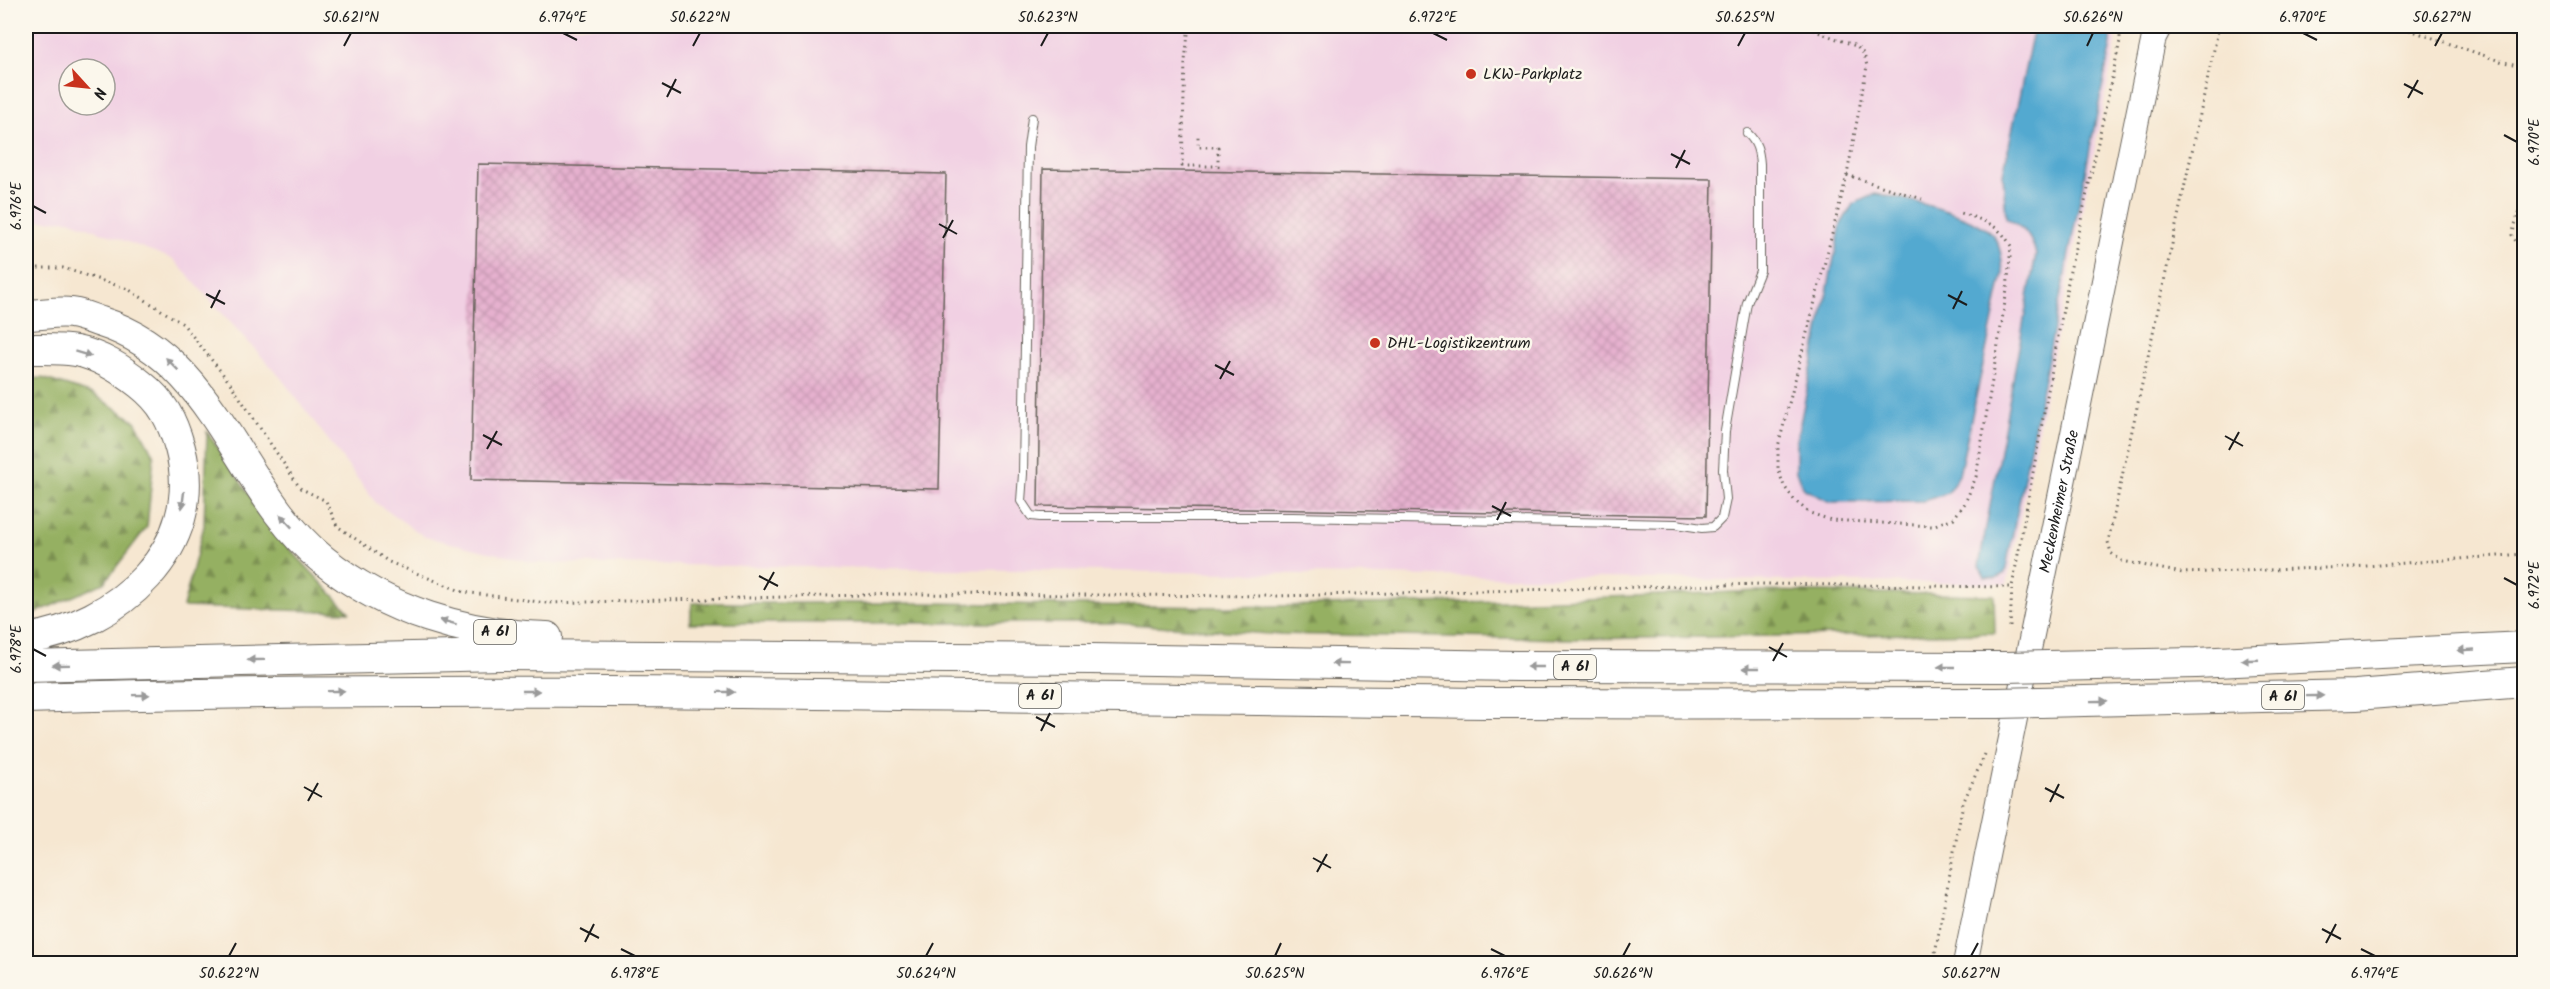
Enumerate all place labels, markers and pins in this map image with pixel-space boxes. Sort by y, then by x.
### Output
place label: LKW-Parkplatz [1483,62,1582,87]
marker: LKW-Parkplatz [1464,67,1478,81]
place label: DHL-Logistikzentrum [1387,331,1531,356]
marker: DHL-Logistikzentrum [1368,336,1382,350]

